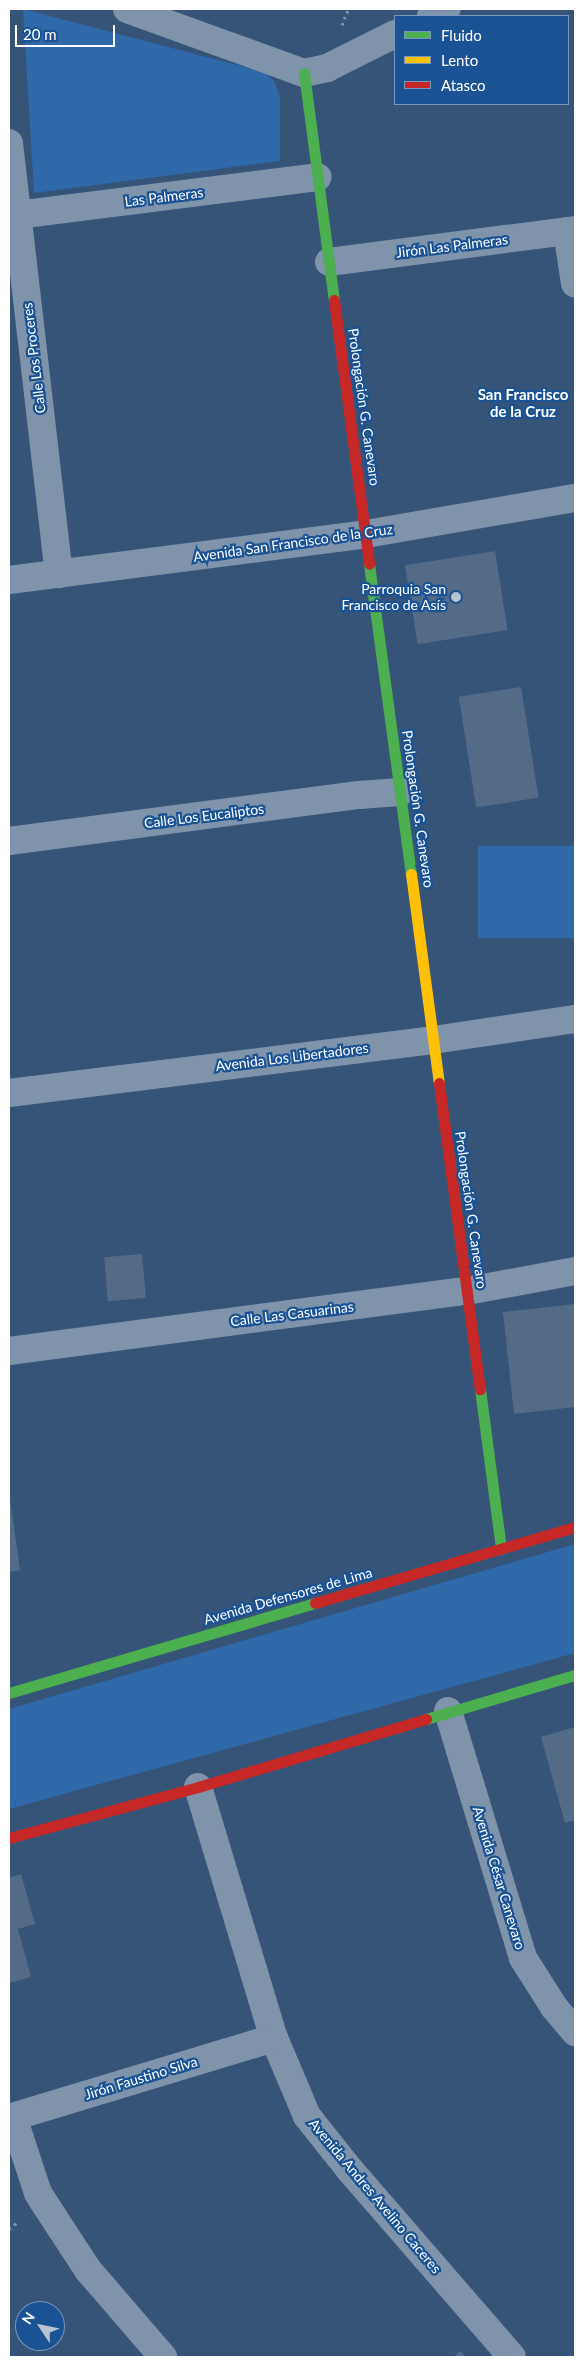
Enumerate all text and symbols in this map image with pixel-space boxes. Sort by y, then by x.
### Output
scale bar [18,15,118,47]
legend [394,15,569,105]
text: 20 m [23,25,57,43]
text: Fluido [441,26,482,44]
text: Lento [441,51,478,69]
text: Atasco [441,76,486,94]
street label: Las Palmeras [124,184,204,210]
street label: Jirón Las Palmeras [395,231,509,261]
street label: Calle Los Proceres [19,302,49,414]
street label: Prolongación G. Canevaro [345,327,383,487]
district label: San Francisco de la Cruz [478,385,568,420]
street label: Avenida San Francisco de la Cruz [192,521,394,565]
place label: Parroquia San Francisco de Asís [341,581,446,614]
marker: Parroquia San Francisco de Asís [450,591,462,603]
street label: Prolongación G. Canevaro [399,729,437,889]
street label: Calle Los Eucaliptos [143,800,265,832]
street label: Avenida Los Libertadores [215,1039,369,1075]
street label: Prolongación G. Canevaro [452,1130,490,1290]
street label: Calle Las Casuarinas [229,1298,355,1330]
street label: Avenida Defensores de Lima [202,1564,374,1628]
street label: Avenida César Canevaro [469,1804,529,1952]
street label: Jirón Faustino Silva [82,2053,200,2103]
street label: Avenida Andres Avelino Caceres [305,2115,445,2277]
north arrow [15,2301,65,2351]
text: N [18,2309,38,2327]

